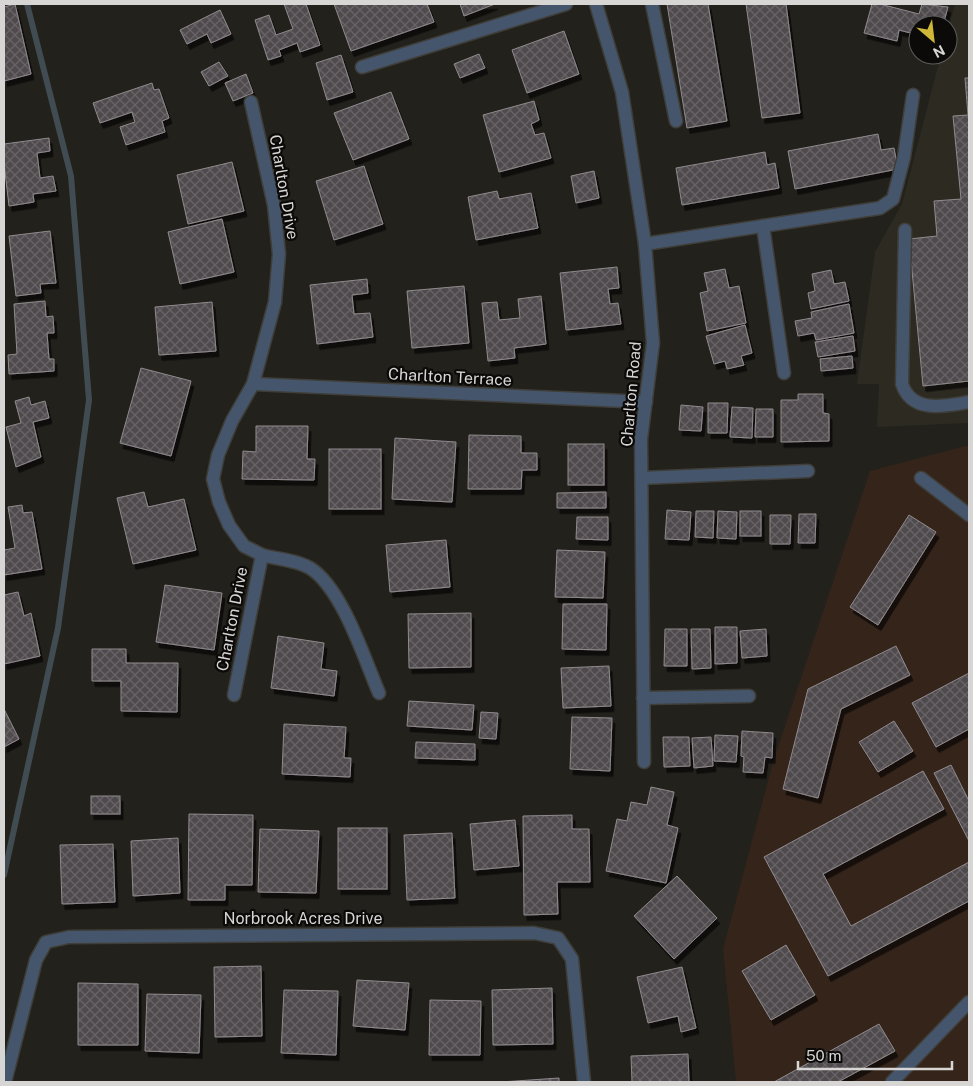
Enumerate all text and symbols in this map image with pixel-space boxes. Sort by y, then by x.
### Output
north arrow [908,15,958,65]
text: N [931,42,948,61]
street label: Charlton Drive [265,133,303,241]
street label: Charlton Road [617,341,645,447]
street label: Charlton Terrace [388,364,512,390]
street label: Charlton Drive [213,565,251,673]
street label: Norbrook Acres Drive [224,909,382,928]
scale bar [798,1038,952,1070]
text: 50 m [806,1047,841,1064]

